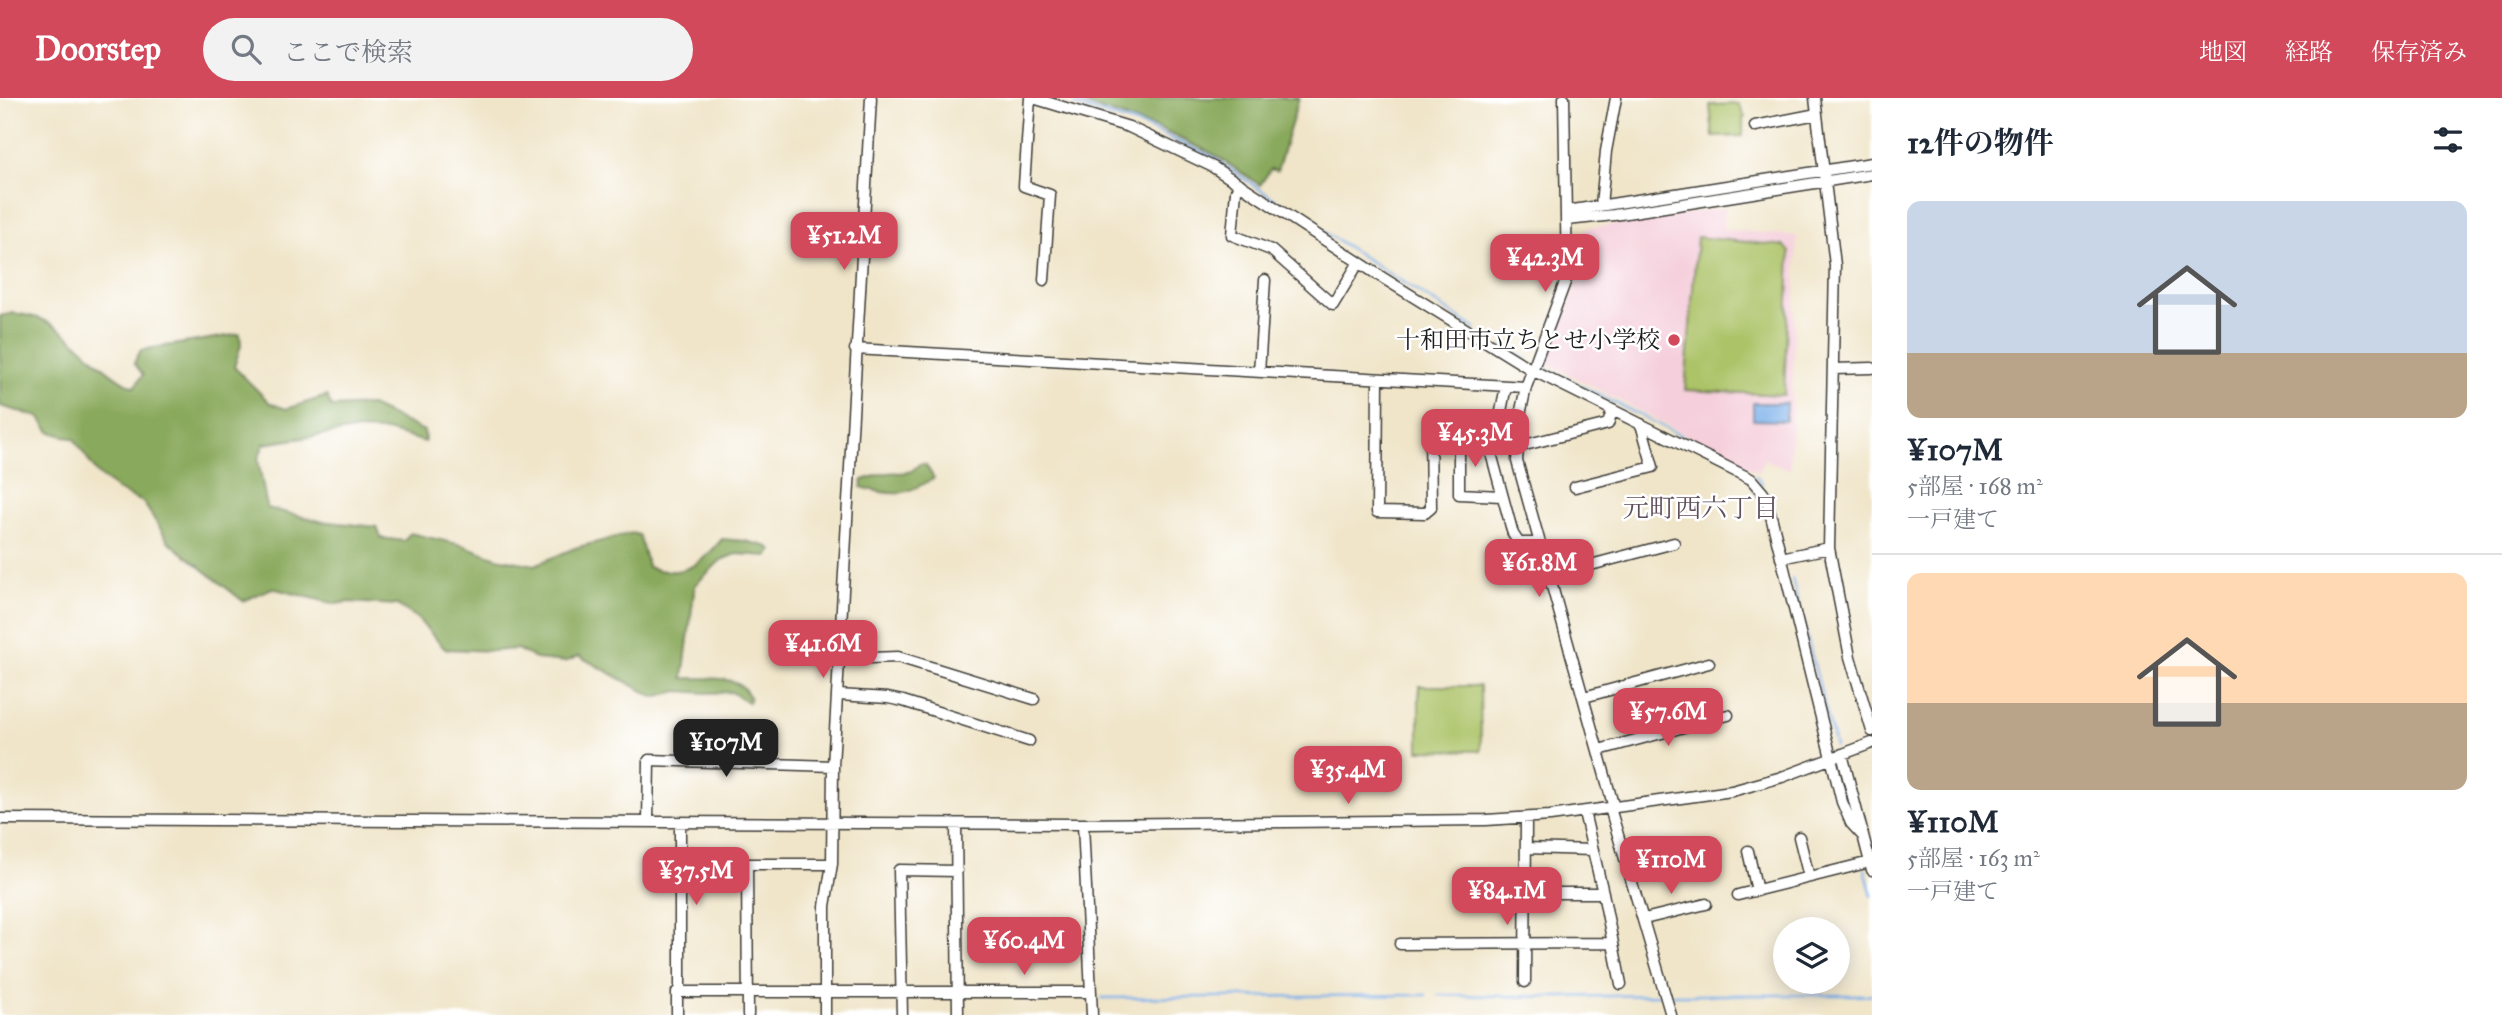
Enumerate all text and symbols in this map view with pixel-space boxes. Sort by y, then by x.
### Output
search box [203,18,693,81]
text: Doorstep [35,29,161,69]
icon: search [227,30,265,68]
text: ここで検索 [283,36,413,68]
text: 地図 [2199,37,2247,67]
text: 経路 [2285,37,2333,67]
text: 保存済み [2371,37,2467,67]
icon: filters [2429,121,2467,159]
text: 12件の物件 [1907,125,2054,161]
pin: ¥51.2M [787,212,901,272]
text: ¥51.2M [807,221,881,249]
pin: ¥42.3M [1488,234,1602,294]
text: ¥42.3M [1506,243,1584,271]
icon: home [2124,247,2250,373]
place label: 十和田市立ちとせ小学校 [1396,325,1660,355]
marker: 十和田市立ちとせ小学校 [1666,332,1682,348]
pin: ¥45.3M [1418,410,1532,469]
text: ¥45.3M [1437,418,1513,446]
text: ¥107M [1907,432,2003,468]
text: 5部屋 · 168 m² [1907,472,2043,500]
district label: 元町西六丁目 [1623,492,1779,524]
text: 一戸建て [1907,505,1999,533]
pin: ¥61.8M [1482,540,1596,599]
text: ¥61.8M [1501,548,1577,576]
icon: home [2124,619,2250,745]
pin: ¥41.6M [766,620,880,680]
text: ¥41.6M [784,629,862,657]
pin: ¥57.6M [1611,688,1725,748]
text: ¥57.6M [1629,697,1707,725]
pin: ¥107M [677,720,775,779]
text: ¥107M [689,728,763,756]
pin: ¥35.4M [1291,746,1405,806]
text: ¥35.4M [1310,755,1386,783]
text: ¥110M [1907,804,1999,840]
pin: ¥110M [1622,836,1720,896]
text: 5部屋 · 163 m² [1907,844,2040,872]
text: ¥110M [1636,845,1706,873]
pin: ¥37.5M [639,848,753,907]
text: ¥37.5M [658,856,734,884]
pin: ¥84.1M [1450,868,1564,927]
text: ¥84.1M [1468,876,1546,904]
text: 一戸建て [1907,877,1999,905]
map controls [1773,917,1850,994]
button: layers [1773,917,1850,994]
pin: ¥60.4M [967,918,1081,977]
text: ¥60.4M [983,926,1065,954]

